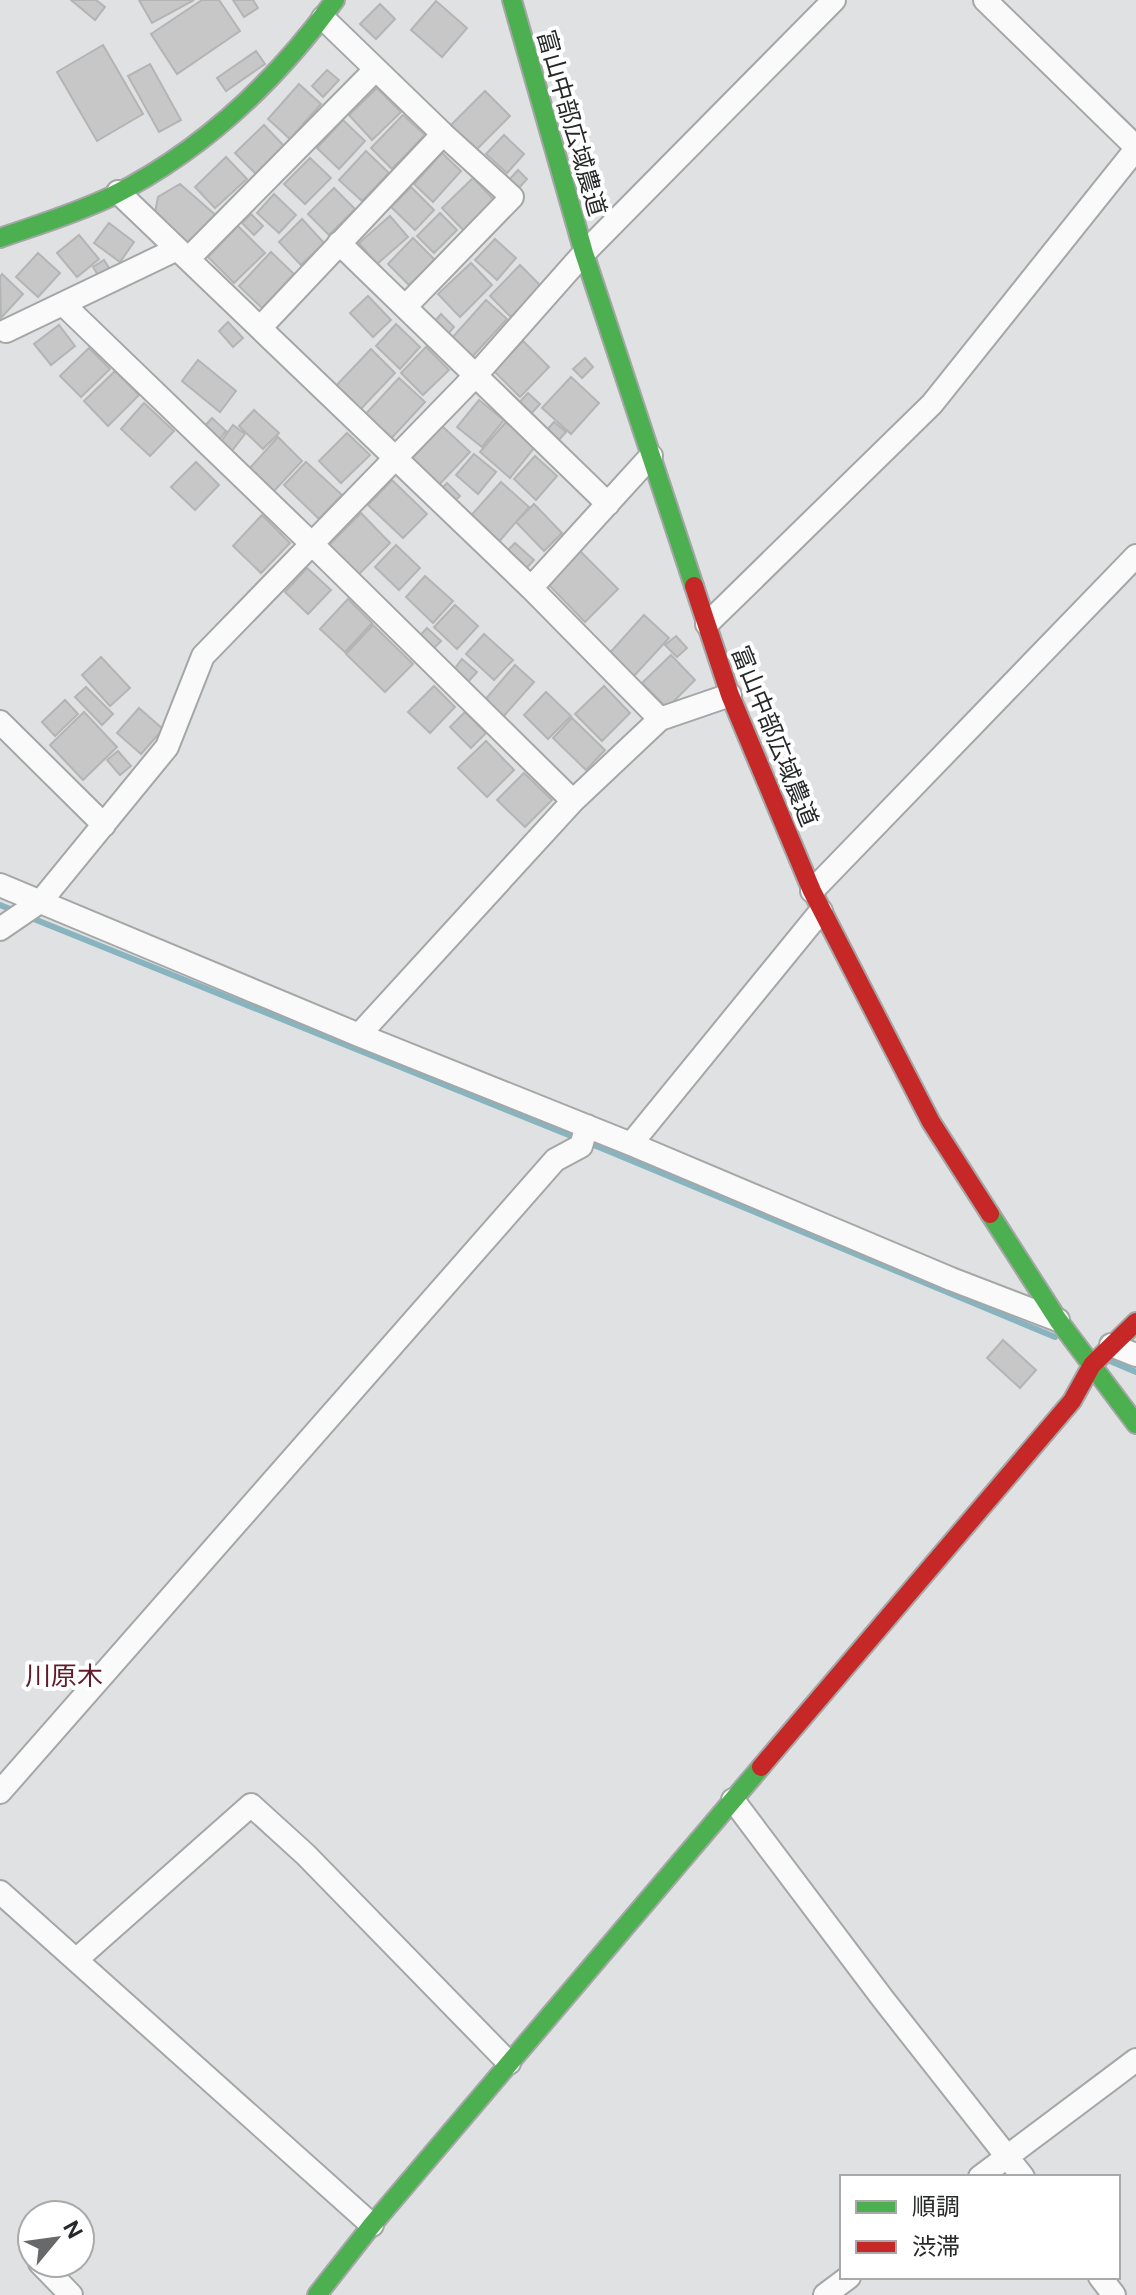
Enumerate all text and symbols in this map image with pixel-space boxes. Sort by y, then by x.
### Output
street label: 富山中部広域農道 [531,26,613,220]
street label: 富山中部広域農道 [725,641,825,831]
district label: 川原木 [25,1659,103,1693]
legend [840,2175,1120,2279]
text: 順調 [912,2191,960,2222]
north arrow [16,2199,96,2279]
text: N [56,2215,90,2244]
text: 渋滞 [912,2231,960,2262]

